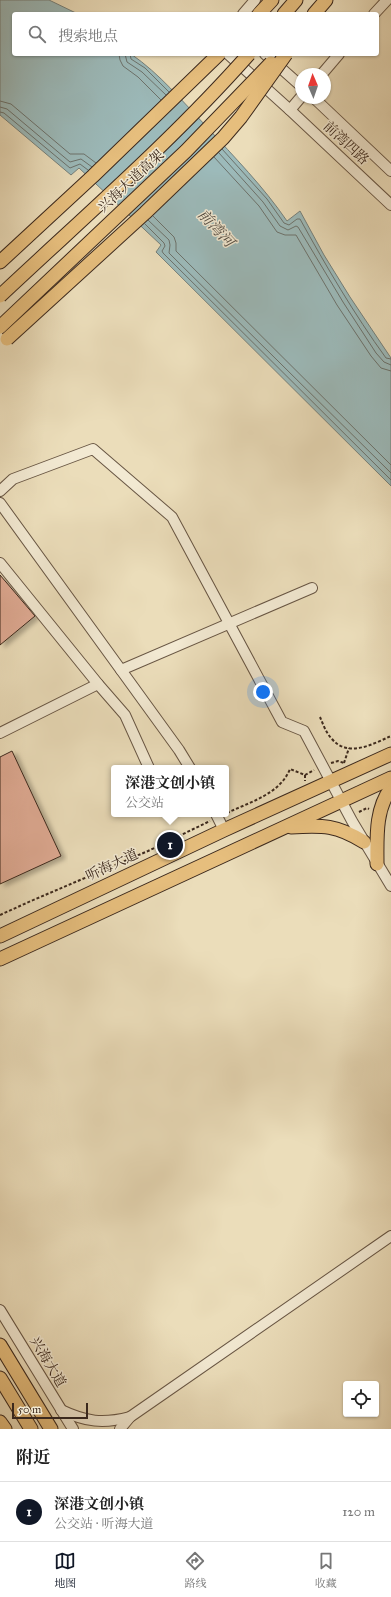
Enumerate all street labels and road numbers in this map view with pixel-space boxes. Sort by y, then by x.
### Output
street label: 前湾四路 [320,118,372,168]
street label: 兴海大道高架 [94,146,168,216]
street label: 听海大道 [83,845,141,885]
street label: 兴海大道 [26,1334,70,1390]

